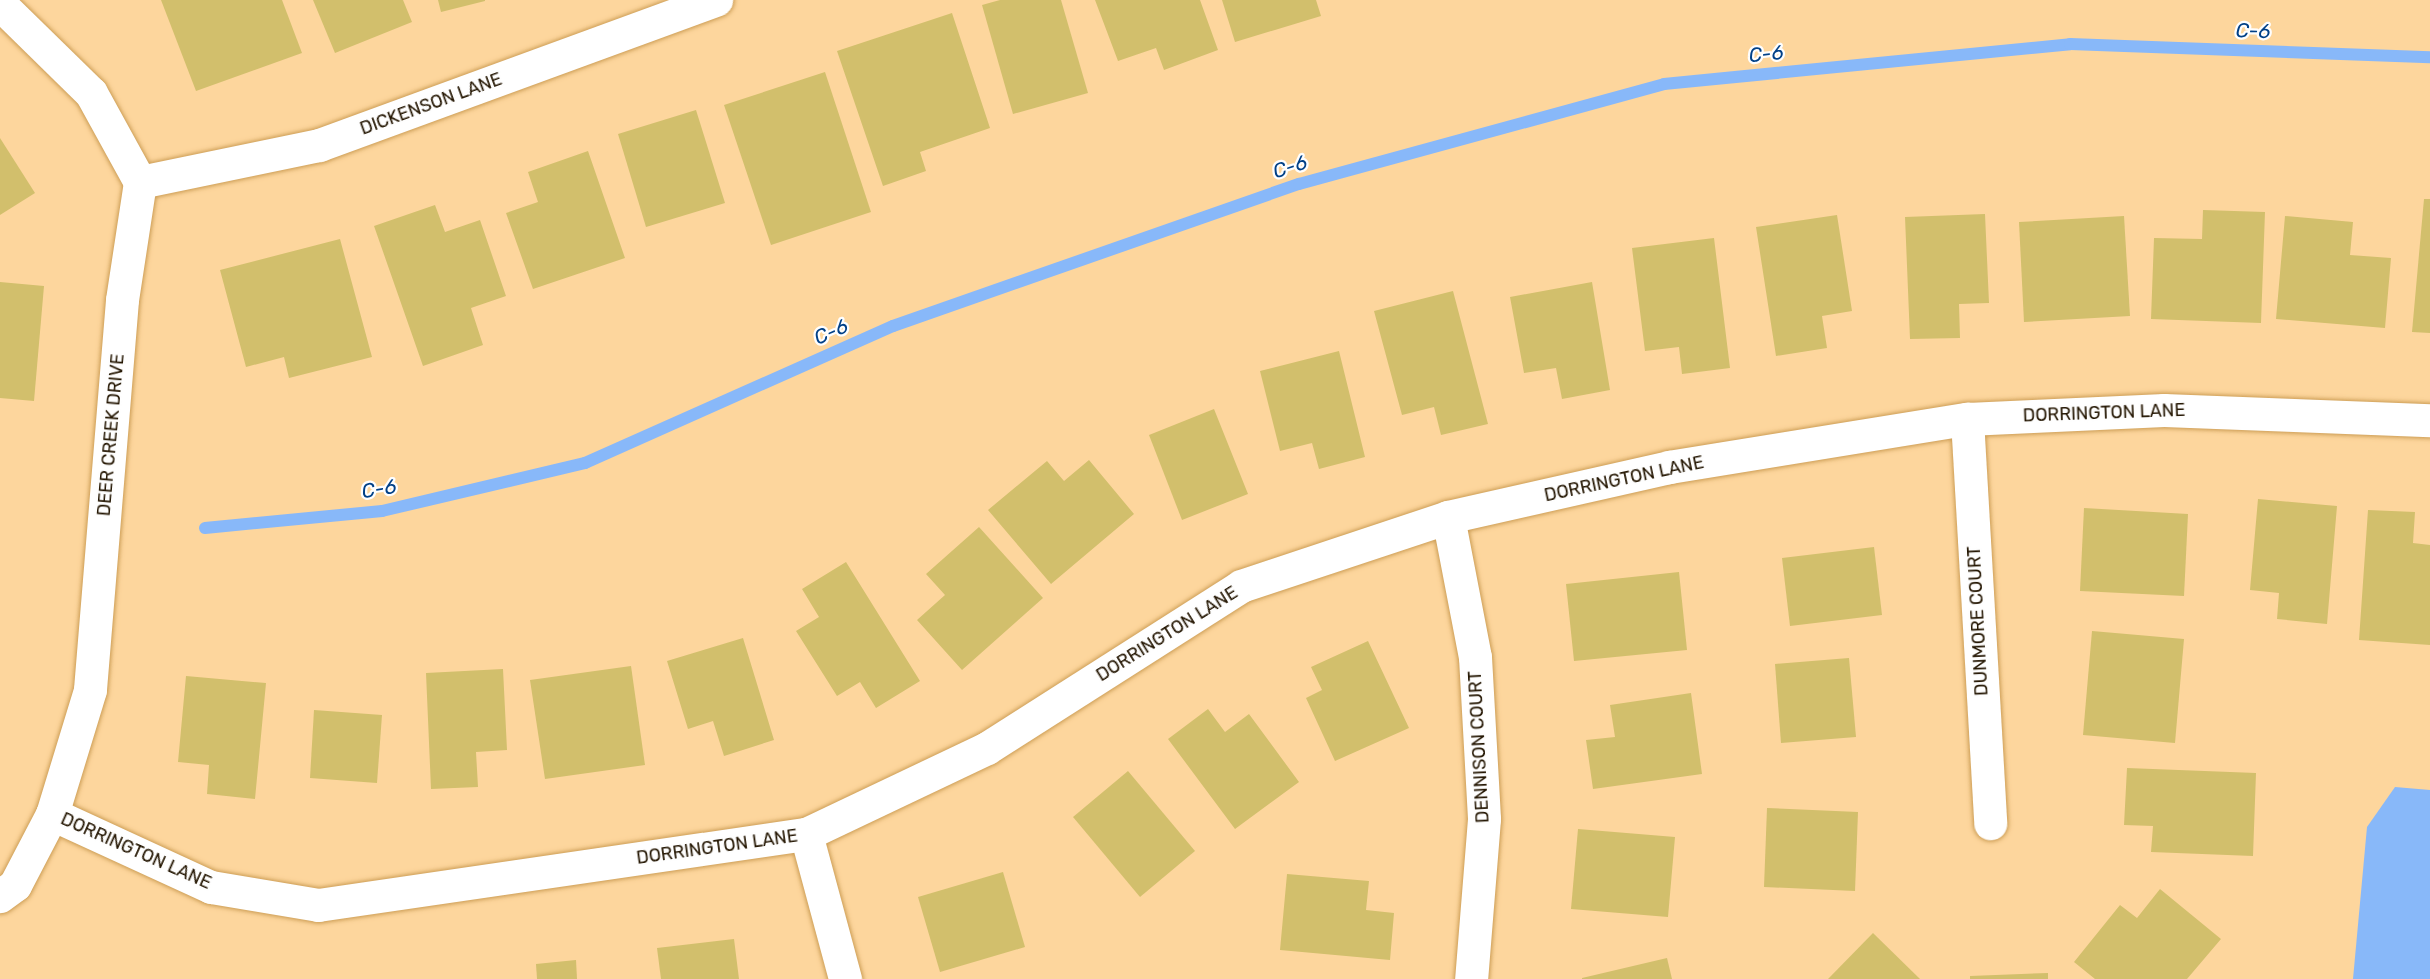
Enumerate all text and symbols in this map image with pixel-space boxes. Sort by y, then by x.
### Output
water label: C-6 [2235,18,2271,44]
water label: C-6 [1747,40,1785,68]
street label: DICKENSON LANE [357,68,505,140]
water label: C-6 [1270,150,1310,184]
water label: C-6 [810,314,852,350]
street label: DEER CREEK DRIVE [93,353,129,517]
street label: DORRINGTON LANE [2022,399,2186,427]
street label: DORRINGTON LANE [1542,452,1706,506]
water label: C-6 [360,474,398,504]
street label: DUNMORE COURT [1963,546,1993,696]
street label: DORRINGTON LANE [1092,582,1242,686]
street label: DENNISON COURT [1464,670,1494,824]
street label: DORRINGTON LANE [57,808,215,894]
street label: DORRINGTON LANE [635,825,799,869]

